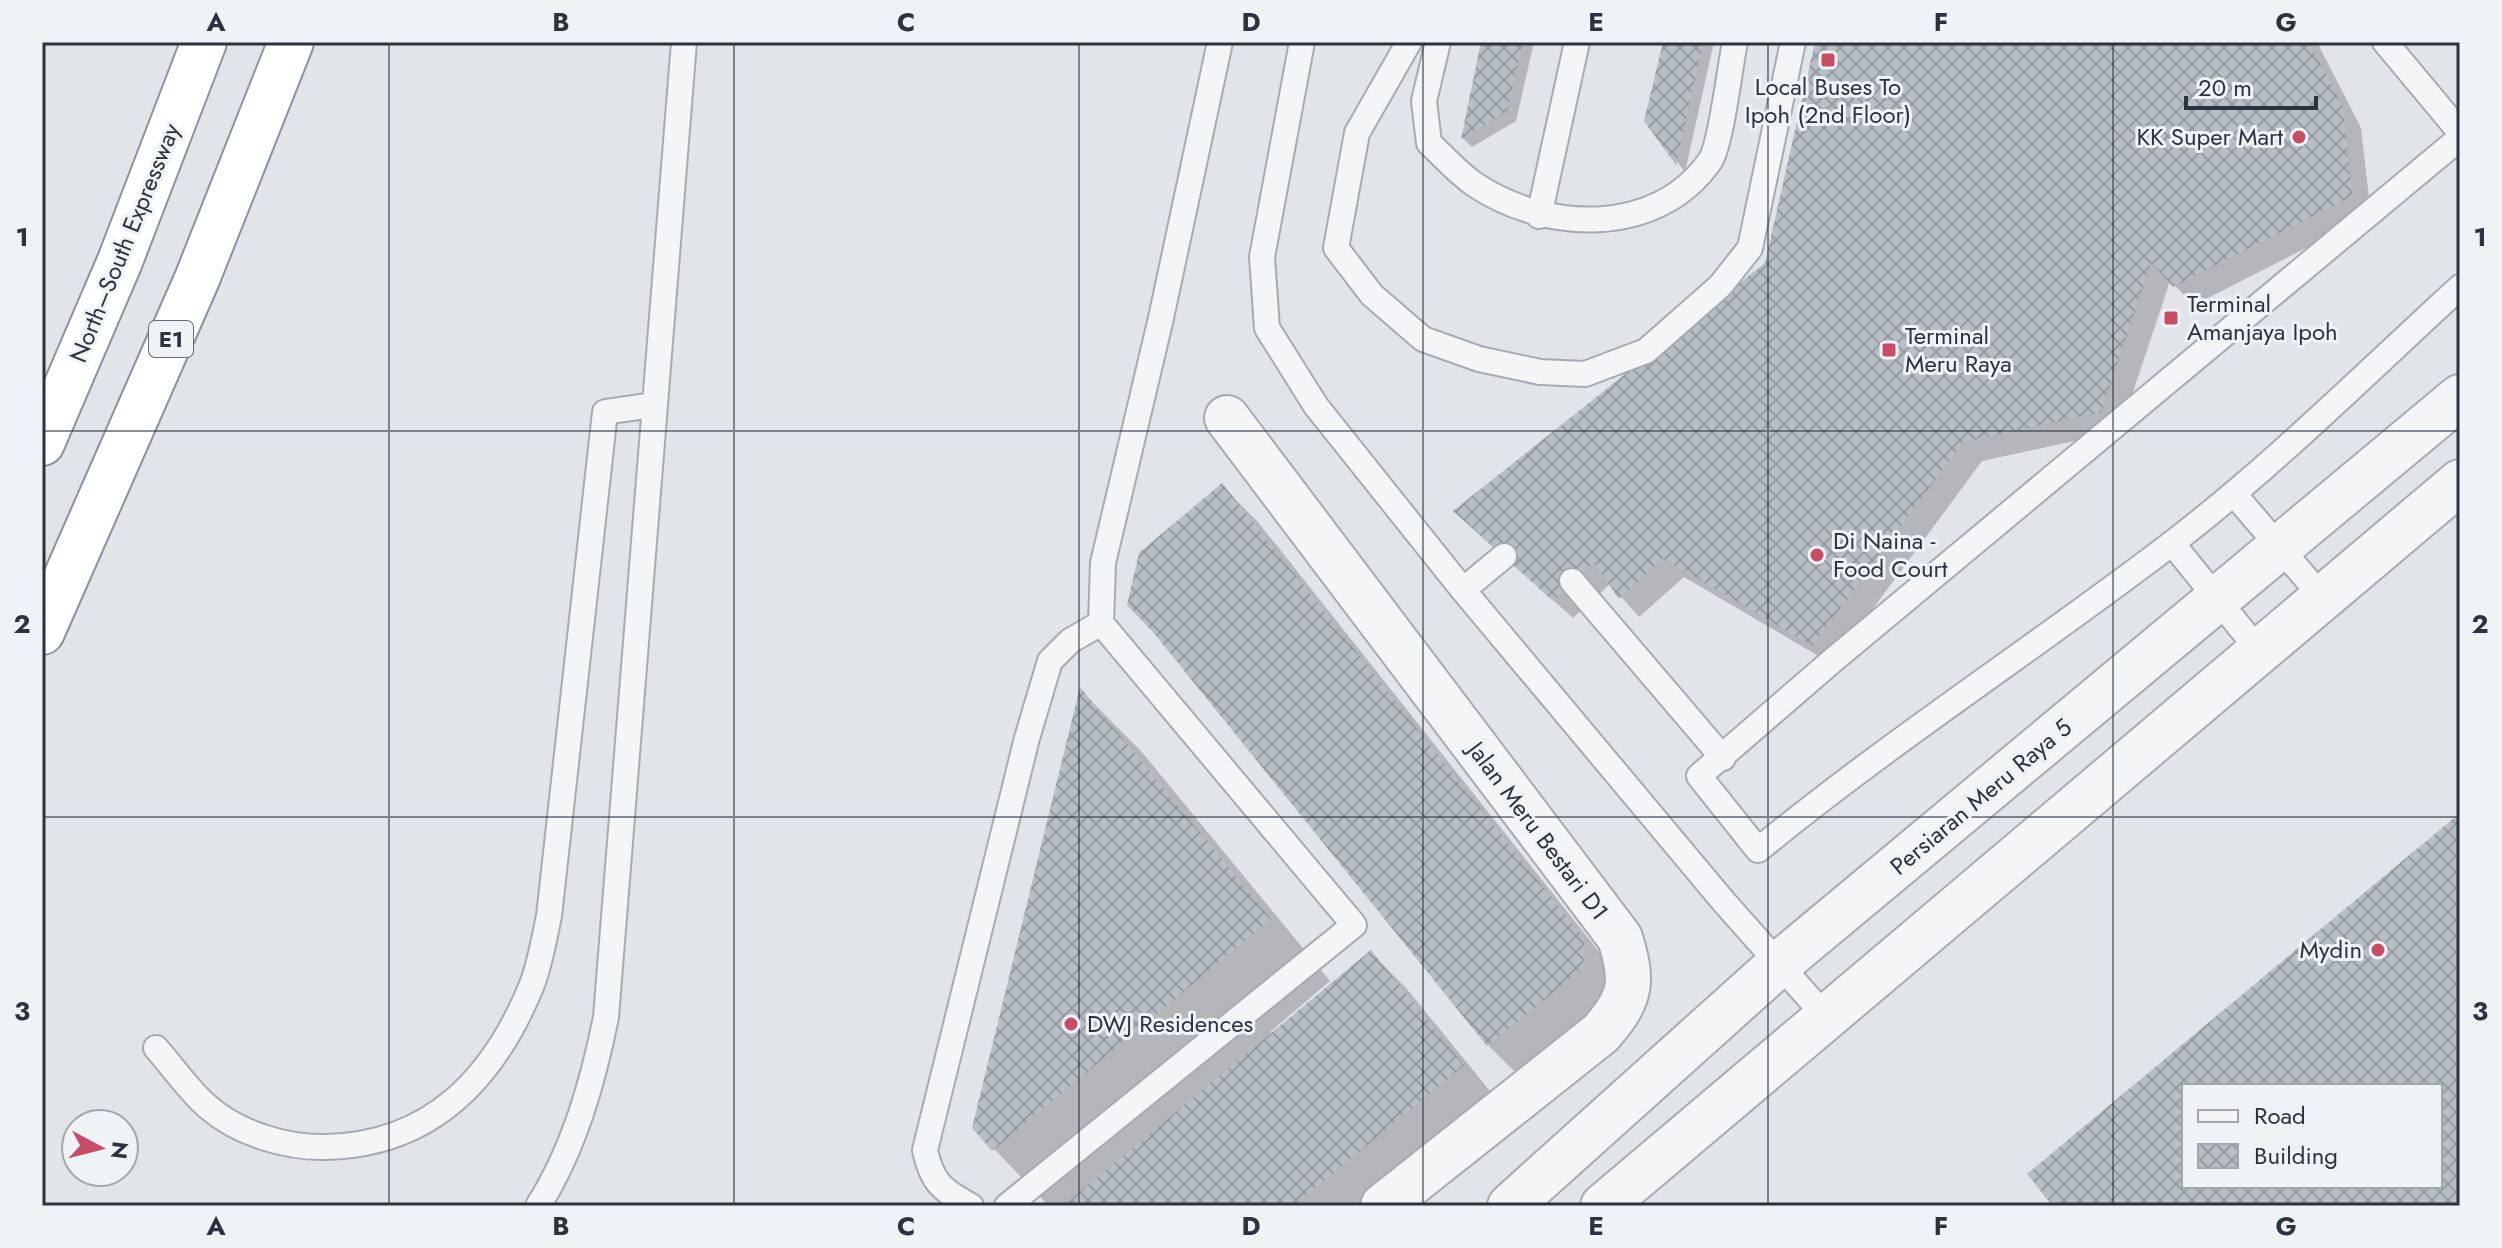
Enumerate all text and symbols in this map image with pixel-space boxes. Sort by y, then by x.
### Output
text: A [205,3,226,41]
text: B [552,3,570,41]
text: C [897,3,915,41]
text: D [1241,3,1261,41]
text: E [1588,3,1604,41]
text: F [1934,3,1948,41]
text: G [2275,3,2297,41]
marker: Local Buses To Ipoh (2nd Floor) [1819,51,1837,69]
scale bar [2186,60,2316,110]
place label: Local Buses To Ipoh (2nd Floor) [1745,69,1911,132]
text: 20 m [2198,70,2252,105]
street label: North–South Expressway [61,118,189,368]
place label: KK Super Mart [2136,119,2283,154]
marker: KK Super Mart [2290,128,2308,146]
text: 1 [15,218,29,256]
text: 1 [2473,218,2487,256]
place label: Terminal Amanjaya Ipoh [2187,286,2338,349]
marker: Terminal Amanjaya Ipoh [2162,309,2180,327]
place label: Terminal Meru Raya [1905,318,2012,381]
road number: E1 [149,321,193,357]
marker: Terminal Meru Raya [1880,341,1898,359]
place label: Di Naina - Food Court [1833,523,1948,586]
marker: Di Naina - Food Court [1808,546,1826,564]
text: 2 [13,605,31,643]
text: 2 [2471,605,2489,643]
street label: Persiaran Meru Raya 5 [1882,710,2079,883]
street label: Jalan Meru Bestari D1 [1458,732,1617,927]
place label: Mydin [2299,932,2362,967]
marker: Mydin [2369,941,2387,959]
text: 3 [14,992,30,1030]
text: 3 [2472,992,2488,1030]
place label: DWJ Residences [1087,1006,1253,1041]
marker: DWJ Residences [1062,1015,1080,1033]
legend [2182,1084,2442,1188]
text: Road [2254,1098,2306,1133]
north arrow [60,1108,140,1188]
text: Building [2254,1138,2338,1173]
text: N [103,1140,137,1161]
text: A [205,1207,226,1245]
text: B [552,1207,570,1245]
text: C [897,1207,915,1245]
text: D [1241,1207,1261,1245]
text: E [1588,1207,1604,1245]
text: F [1934,1207,1948,1245]
text: G [2275,1207,2297,1245]

